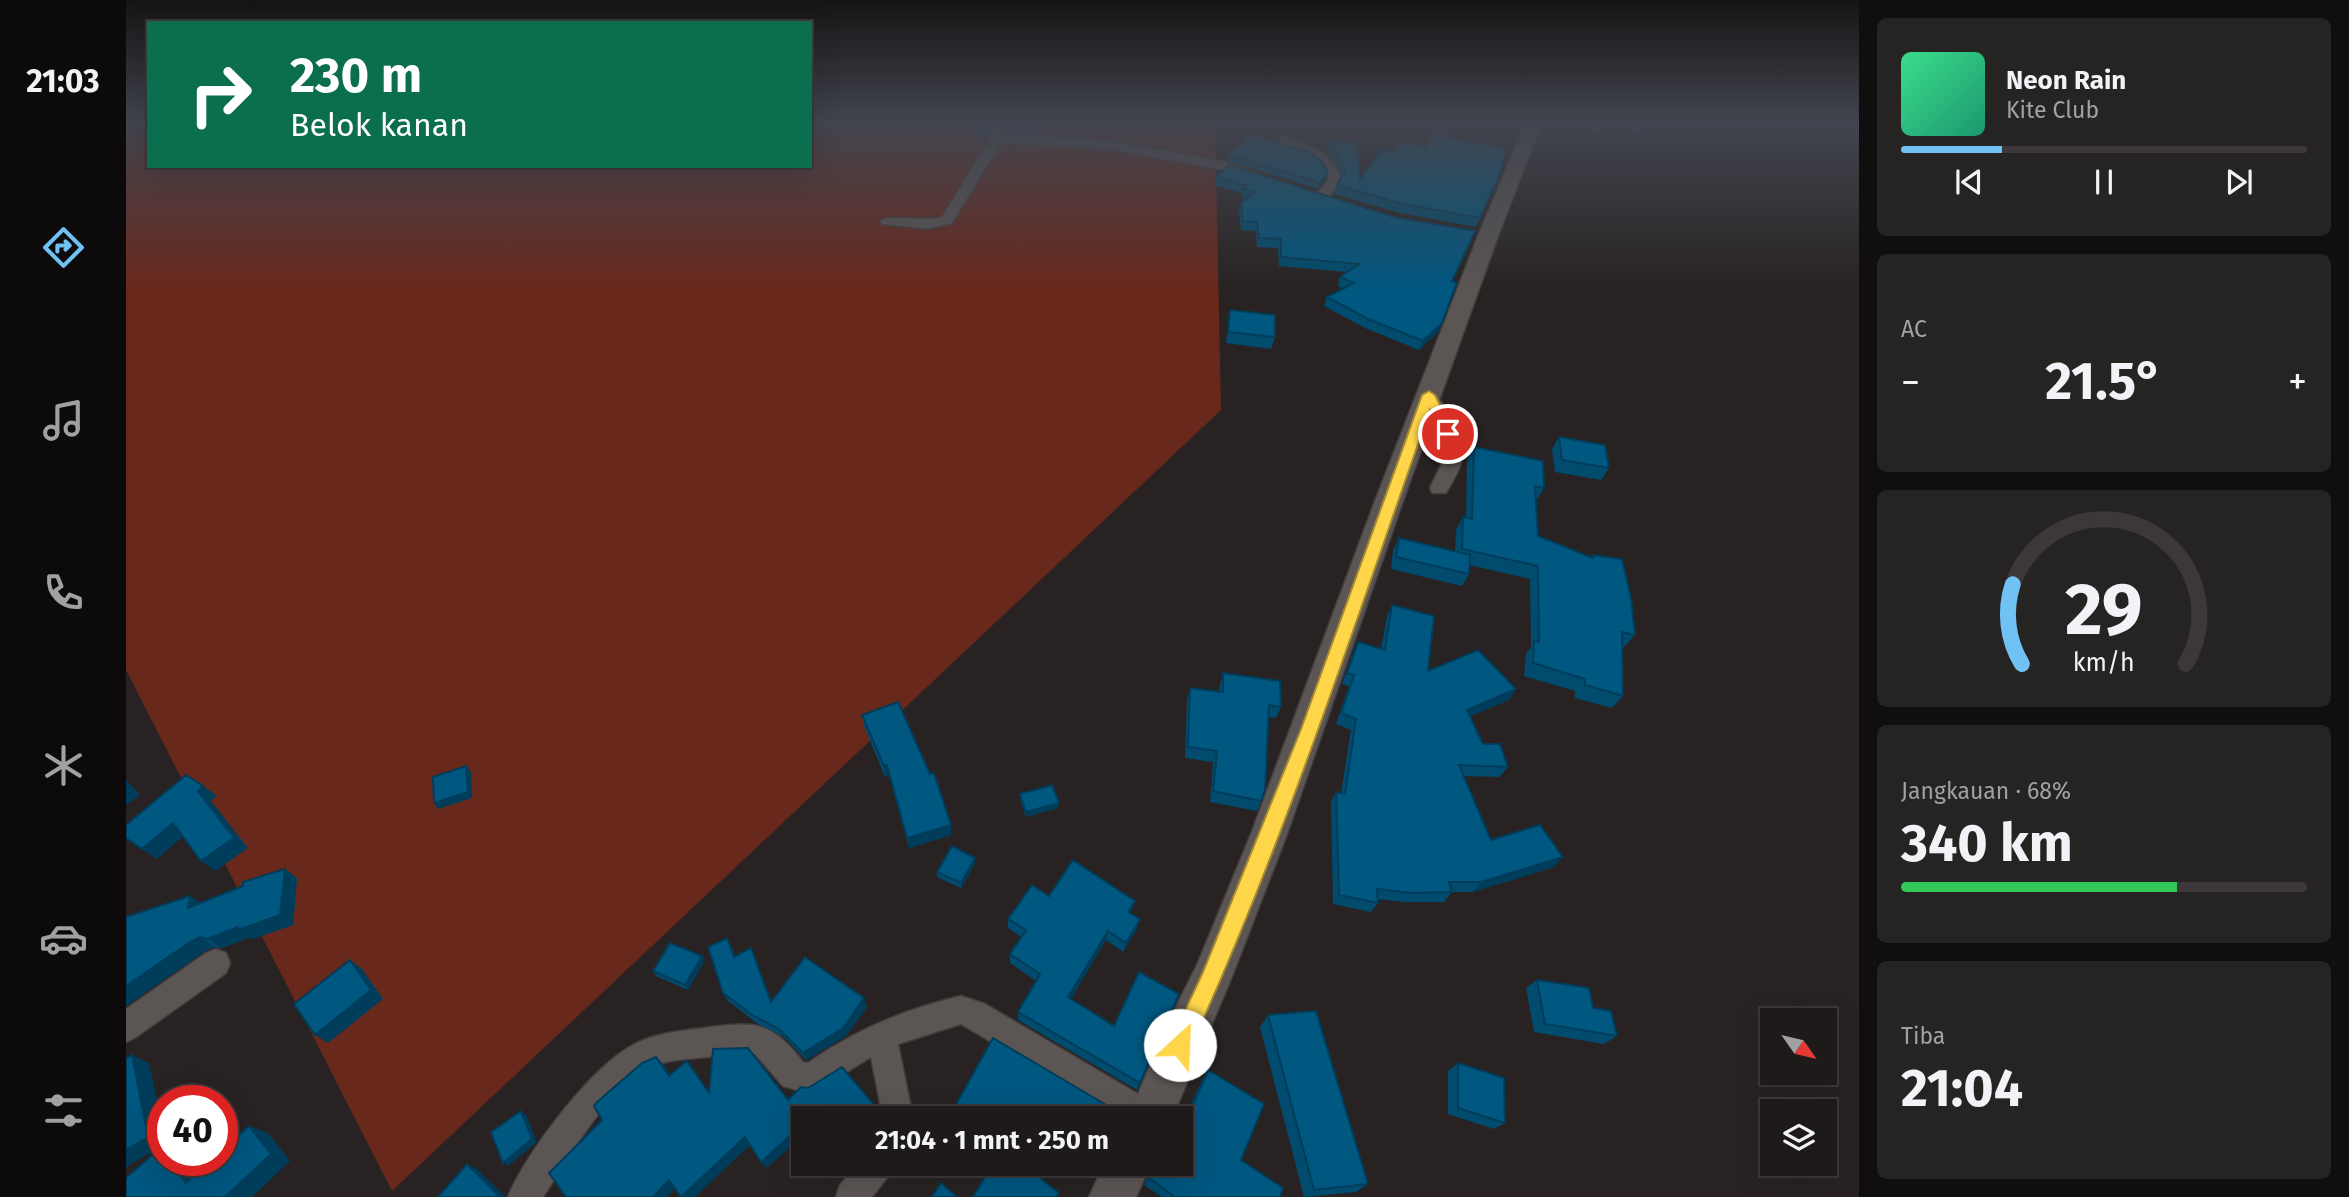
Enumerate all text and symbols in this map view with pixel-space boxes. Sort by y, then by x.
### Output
text: 230 m [290,46,422,105]
icon: right [175,49,266,140]
text: 21:03 [26,62,100,100]
text: Neon Rain [2006,65,2126,96]
text: Kite Club [2006,96,2099,124]
text: Belok kanan [290,106,468,144]
icon: previous [1950,163,1988,201]
icon: pause [2085,163,2123,201]
icon: next [2220,163,2258,201]
icon: directions [39,223,88,272]
text: AC [1901,315,1927,343]
text: 21.5° [2045,350,2163,413]
text: − [1901,359,1920,405]
text: + [2288,359,2307,405]
icon: music [39,396,88,445]
pin [1418,404,1478,464]
icon: arrive [1429,415,1467,453]
text: 29 [2065,567,2143,654]
icon: phone [39,568,88,617]
text: km/h [2073,648,2135,678]
icon: climate [39,741,88,790]
text: Jangkauan · 68% [1901,777,2071,805]
text: 340 km [1901,812,2073,875]
icon: car [39,914,88,963]
position arrow [1143,1008,1217,1082]
north arrow [1760,1008,1838,1085]
map controls [1760,1008,1837,1176]
text: Tiba [1901,1022,1945,1050]
text: 21:04 [1901,1057,2023,1120]
speed limit sign: 40 [147,1085,238,1176]
icon: filters [39,1086,88,1135]
button: layers [1760,1099,1837,1176]
text: 21:04 · 1 mnt · 250 m [875,1125,1109,1156]

